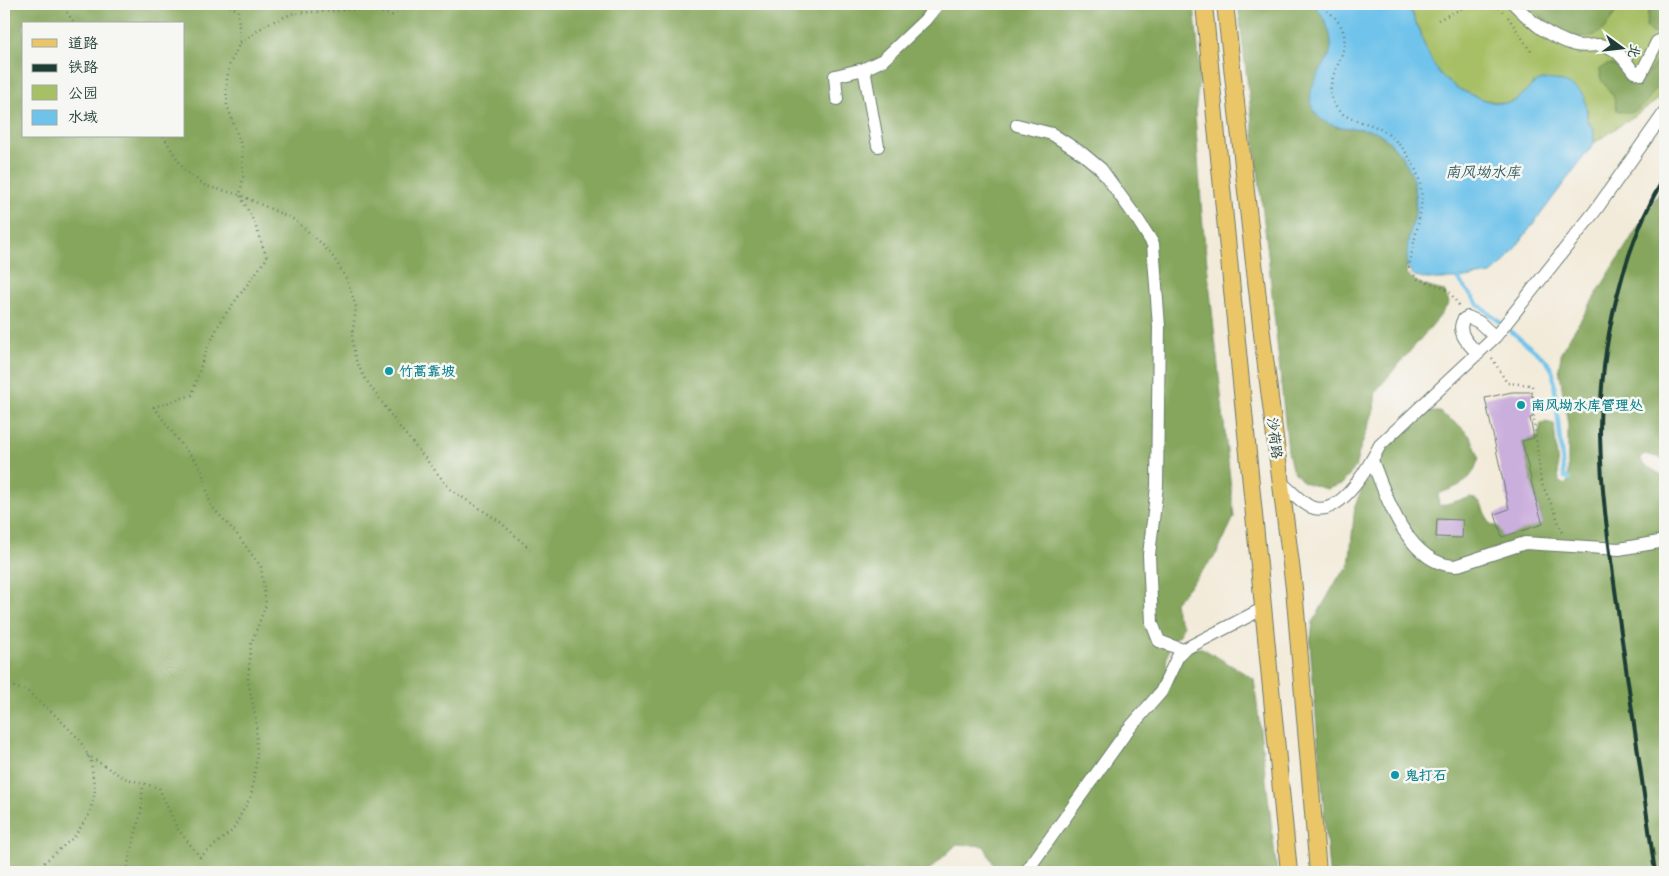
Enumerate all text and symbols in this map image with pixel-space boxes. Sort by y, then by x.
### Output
legend [22,22,185,138]
north arrow [1596,22,1646,72]
text: 道路 [68,30,98,56]
text: 北 [1620,41,1648,61]
text: 铁路 [68,54,98,80]
text: 公园 [68,80,98,106]
text: 水域 [68,104,98,130]
water label: 南风坳水库 [1445,159,1521,185]
place label: 竹蒿靠坡 [399,359,456,384]
marker: 竹蒿靠坡 [383,365,395,377]
place label: 南风坳水库管理处 [1531,393,1643,418]
marker: 南风坳水库管理处 [1515,399,1527,411]
street label: 沙荷路 [1260,416,1289,460]
place label: 鬼打石 [1405,763,1447,788]
marker: 鬼打石 [1389,769,1401,781]

